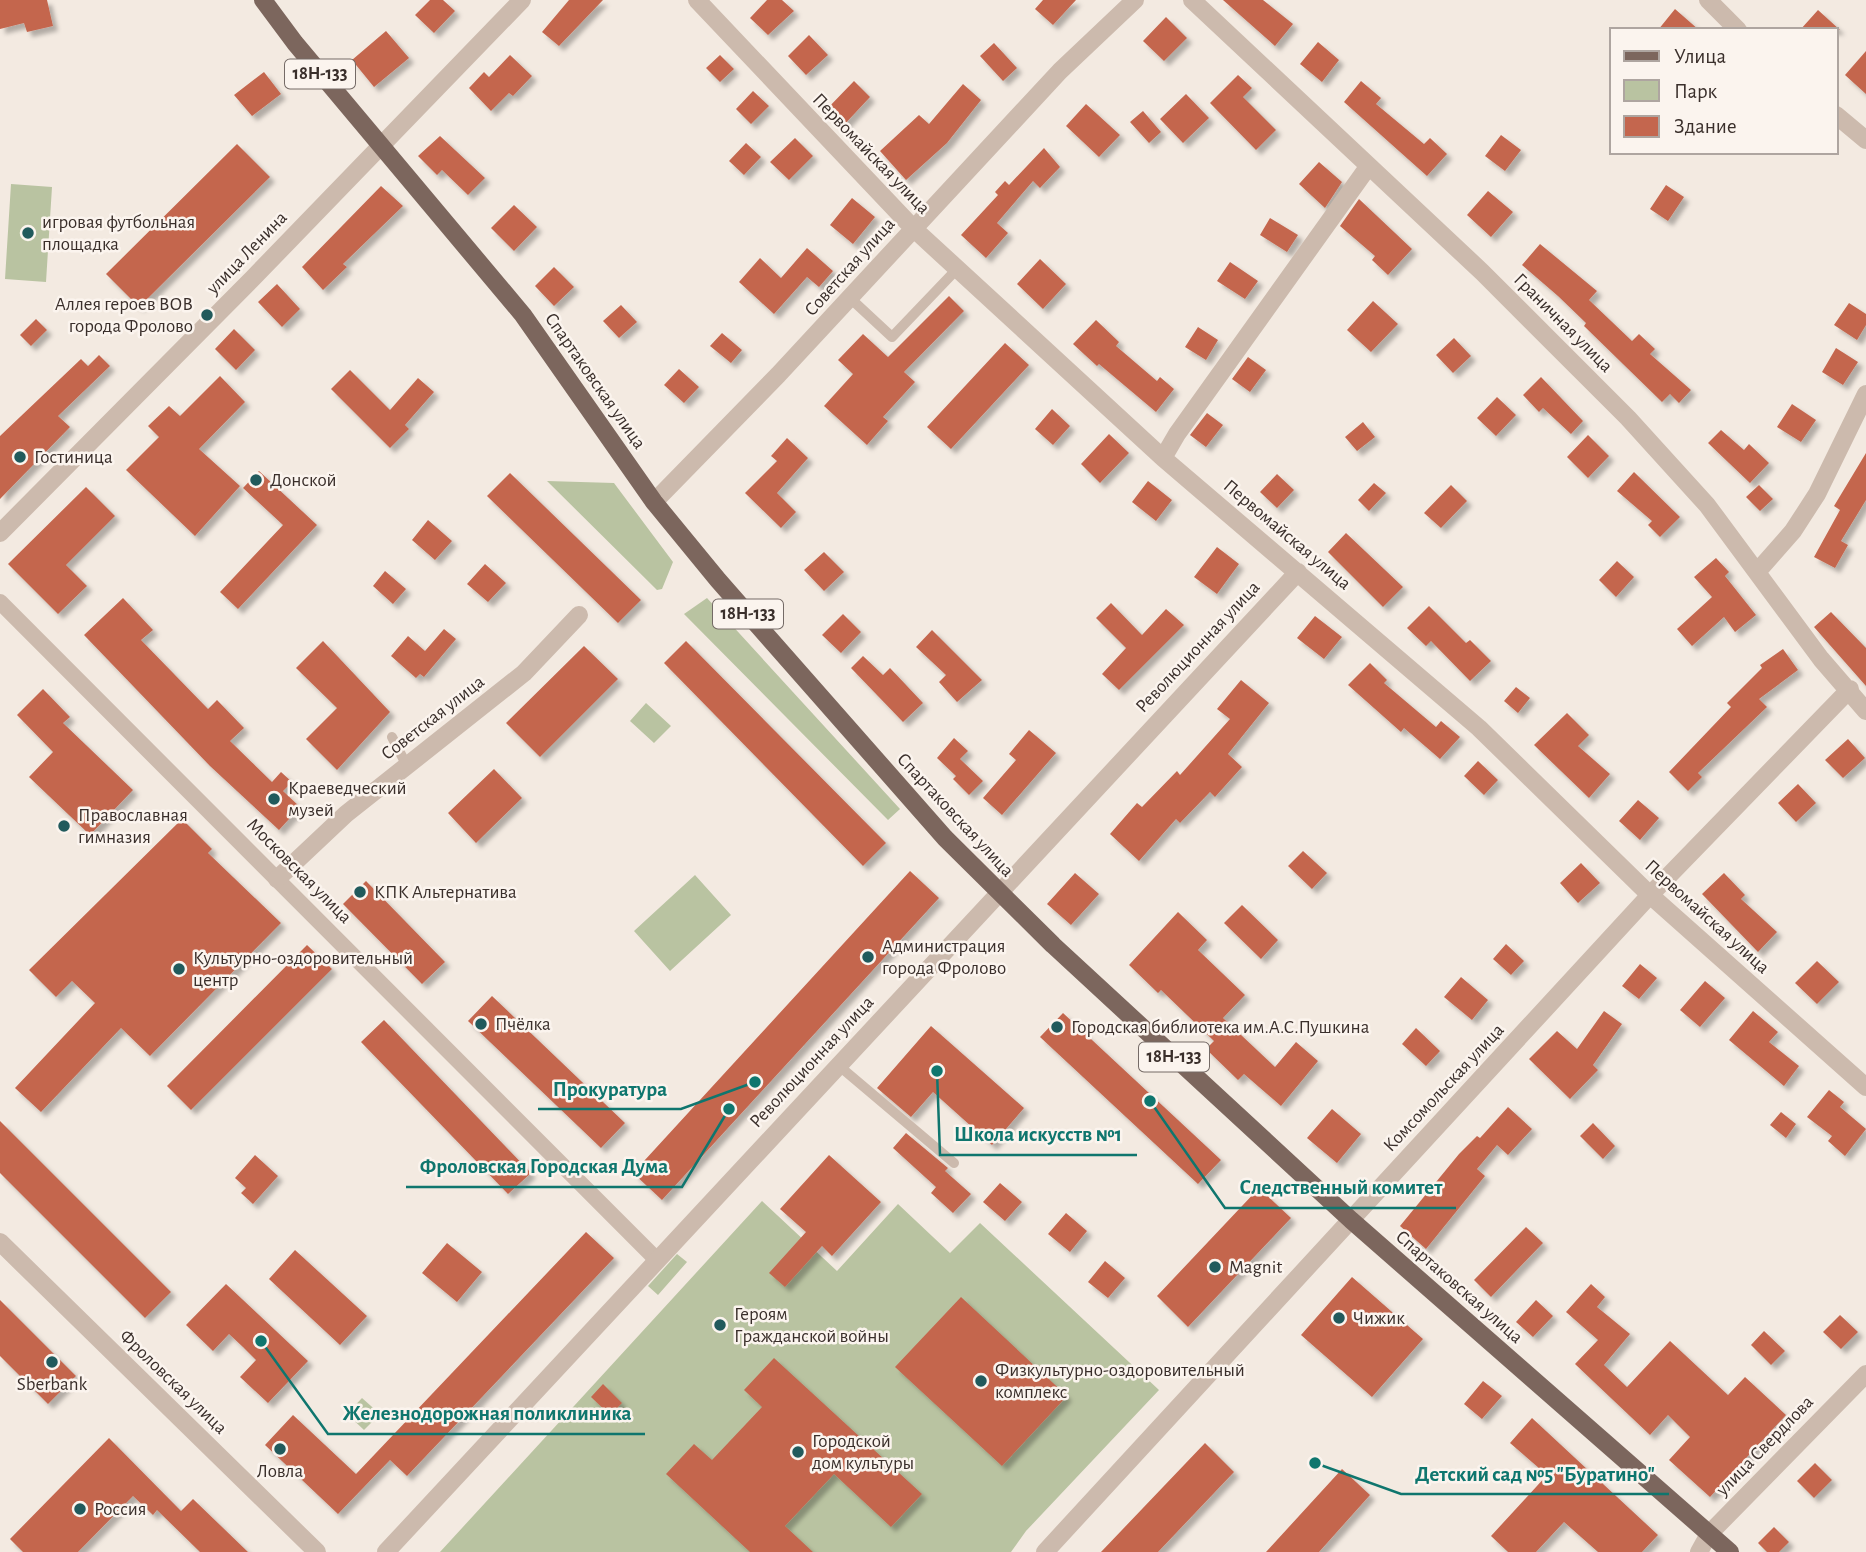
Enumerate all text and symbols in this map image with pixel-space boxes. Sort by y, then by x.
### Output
legend [1610,28,1838,154]
text: Улица [1674,46,1727,67]
road number: 18Н-133 [285,60,355,88]
text: Парк [1674,81,1718,102]
street label: Первомайская улица [809,90,934,218]
text: Здание [1674,116,1737,137]
street label: улица Ленина [202,208,291,299]
place label: игровая футбольная площадка [42,213,195,254]
street label: Советская улица [801,214,899,320]
marker: игровая футбольная площадка [20,225,36,241]
street label: Граничная улица [1510,270,1616,376]
place label: Аллея героев ВОВ города Фролово [55,295,193,336]
marker: Аллея героев ВОВ города Фролово [199,307,215,323]
street label: Спартаковская улица [541,309,649,453]
place label: Гостиница [34,448,113,467]
marker: Гостиница [12,449,28,465]
place label: Донской [270,471,336,490]
marker: Донской [248,472,264,488]
street label: Первомайская улица [1220,476,1355,594]
street label: Революционная улица [1132,577,1264,716]
road number: 18Н-133 [713,600,783,628]
street label: Советская улица [378,672,488,764]
street label: Спартаковская улица [893,749,1017,881]
place label: Краеведческий музей [288,779,407,820]
marker: Краеведческий музей [266,791,282,807]
place label: Православная гимназия [78,806,188,847]
street label: Московская улица [243,815,355,927]
marker: Православная гимназия [56,818,72,834]
street label: Первомайская улица [1641,856,1773,978]
place label: КПК Альтернатива [374,883,517,902]
marker: КПК Альтернатива [352,884,368,900]
place label: Администрация города Фролово [882,937,1006,978]
place label: Культурно-оздоровительный центр [193,949,413,990]
marker: Администрация города Фролово [860,949,876,965]
marker: Культурно-оздоровительный центр [171,961,187,977]
street label: Революционная улица [746,992,878,1131]
place label: Пчёлка [495,1015,551,1034]
marker: Пчёлка [473,1016,489,1032]
place label: Городская библиотека им.А.С.Пушкина [1071,1018,1370,1037]
marker: Городская библиотека им.А.С.Пушкина [1049,1019,1065,1035]
street label: Комсомольская улица [1380,1020,1508,1156]
road number: 18Н-133 [1139,1042,1209,1072]
callout: Прокуратура [538,1067,681,1109]
text: Прокуратура [553,1079,667,1100]
callout: Школа искусств №1 [940,1113,1137,1155]
text: Школа искусств №1 [954,1124,1122,1145]
callout: Фроловская Городская Дума [406,1145,682,1187]
text: Фроловская Городская Дума [420,1156,668,1177]
callout: Следственный комитет [1225,1166,1456,1208]
text: Следственный комитет [1240,1177,1443,1198]
street label: Спартаковская улица [1392,1227,1526,1347]
place label: Magnit [1229,1258,1282,1277]
marker: Magnit [1207,1259,1223,1275]
place label: Героям Гражданской войны [734,1305,889,1346]
place label: Чижик [1353,1309,1405,1328]
marker: Чижик [1331,1310,1347,1326]
marker: Героям Гражданской войны [712,1317,728,1333]
street label: Фроловская улица [116,1326,231,1438]
marker: Sberbank [44,1354,60,1370]
place label: Физкультурно-оздоровительный комплекс [995,1361,1245,1402]
marker: Физкультурно-оздоровительный комплекс [973,1373,989,1389]
place label: Sberbank [17,1375,87,1394]
callout: Железнодорожная поликлиника [328,1392,645,1434]
street label: улица Свердлова [1712,1392,1817,1500]
text: Железнодорожная поликлиника [343,1403,632,1424]
place label: Городской дом культуры [812,1432,914,1473]
marker: Ловла [272,1441,288,1457]
marker: Городской дом культуры [790,1444,806,1460]
callout: Детский сад №5 "Буратино" [1401,1452,1669,1494]
place label: Ловла [257,1462,303,1481]
text: Детский сад №5 "Буратино" [1415,1464,1655,1485]
place label: Россия [94,1500,146,1519]
marker: Россия [72,1501,88,1517]

